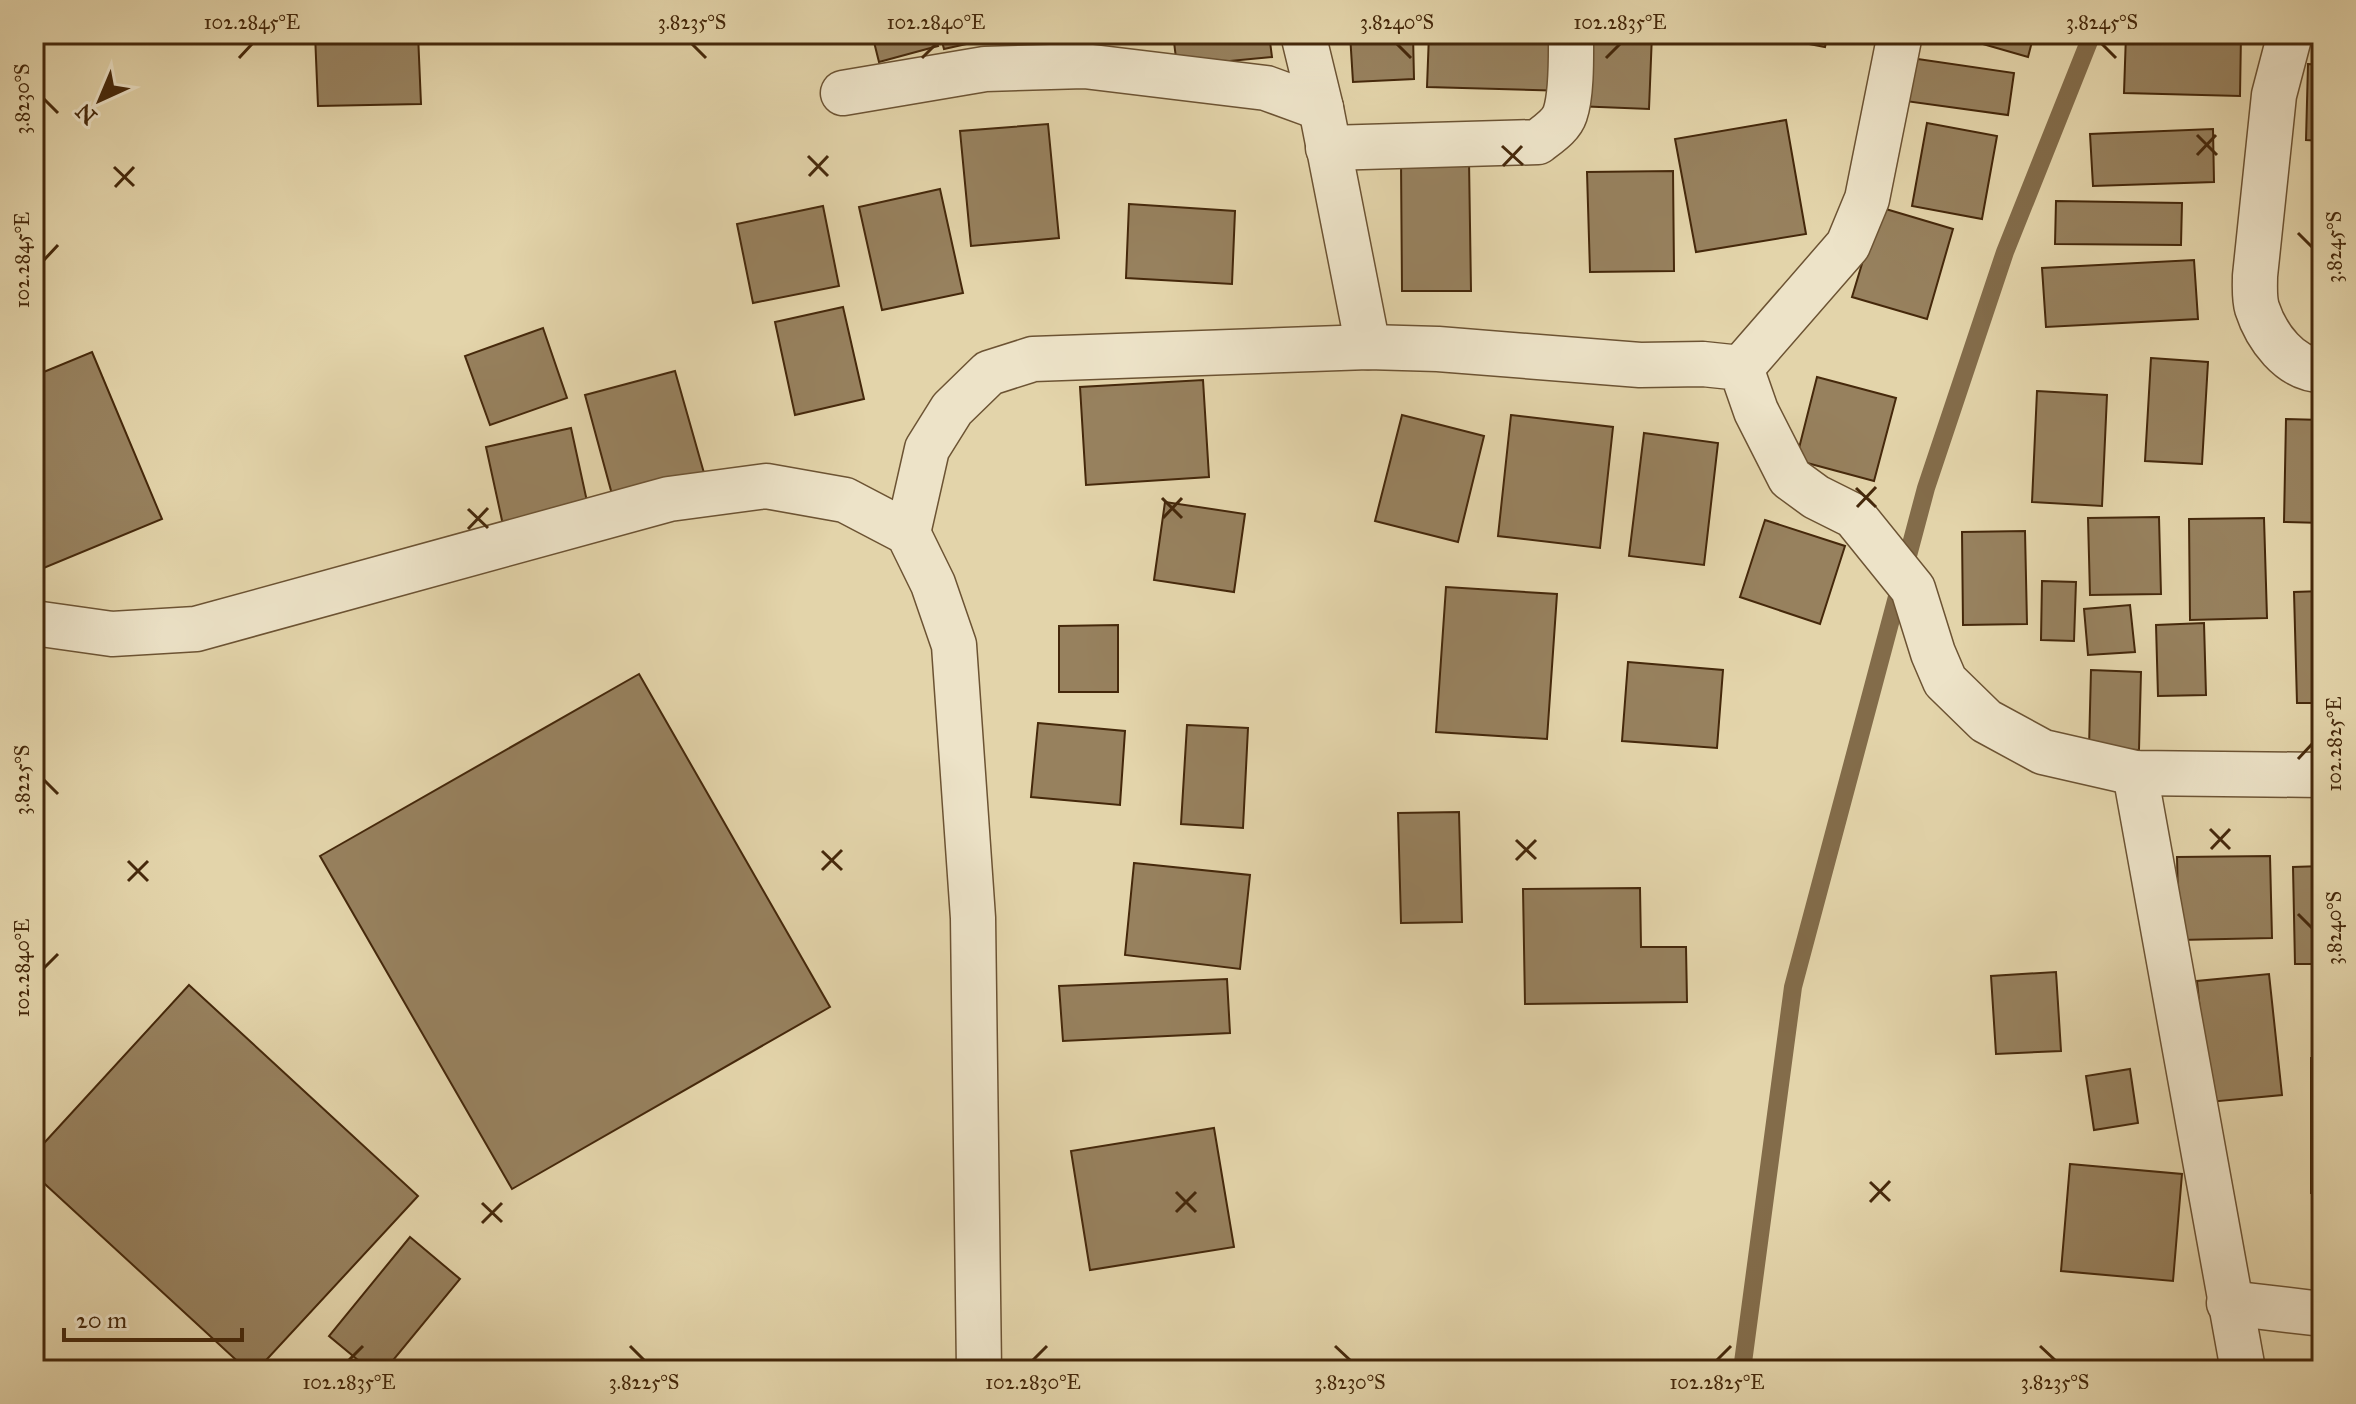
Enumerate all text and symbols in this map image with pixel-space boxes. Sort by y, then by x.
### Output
text: 102.2845°E [204,10,300,34]
text: 3.8235°S [658,10,726,34]
text: 102.2840°E [887,10,985,34]
text: 3.8240°S [1360,10,1434,34]
text: 102.2835°E [1573,10,1667,34]
text: 3.8245°S [2066,10,2138,34]
north arrow [60,60,140,140]
text: 3.8230°S [10,63,34,135]
text: N [70,98,103,130]
text: 3.8245°S [2322,211,2346,283]
text: 102.2845°E [10,212,34,308]
text: 102.2825°E [2322,697,2346,791]
text: 3.8225°S [10,745,34,815]
text: 3.8240°S [2322,891,2346,965]
text: 102.2840°E [10,919,34,1017]
scale bar [64,1292,242,1342]
text: 20 m [76,1305,127,1335]
text: 102.2835°E [302,1370,396,1394]
text: 3.8225°S [609,1370,679,1394]
text: 102.2830°E [985,1370,1081,1394]
text: 3.8230°S [1314,1370,1386,1394]
text: 102.2825°E [1670,1370,1764,1394]
text: 3.8235°S [2021,1370,2089,1394]

